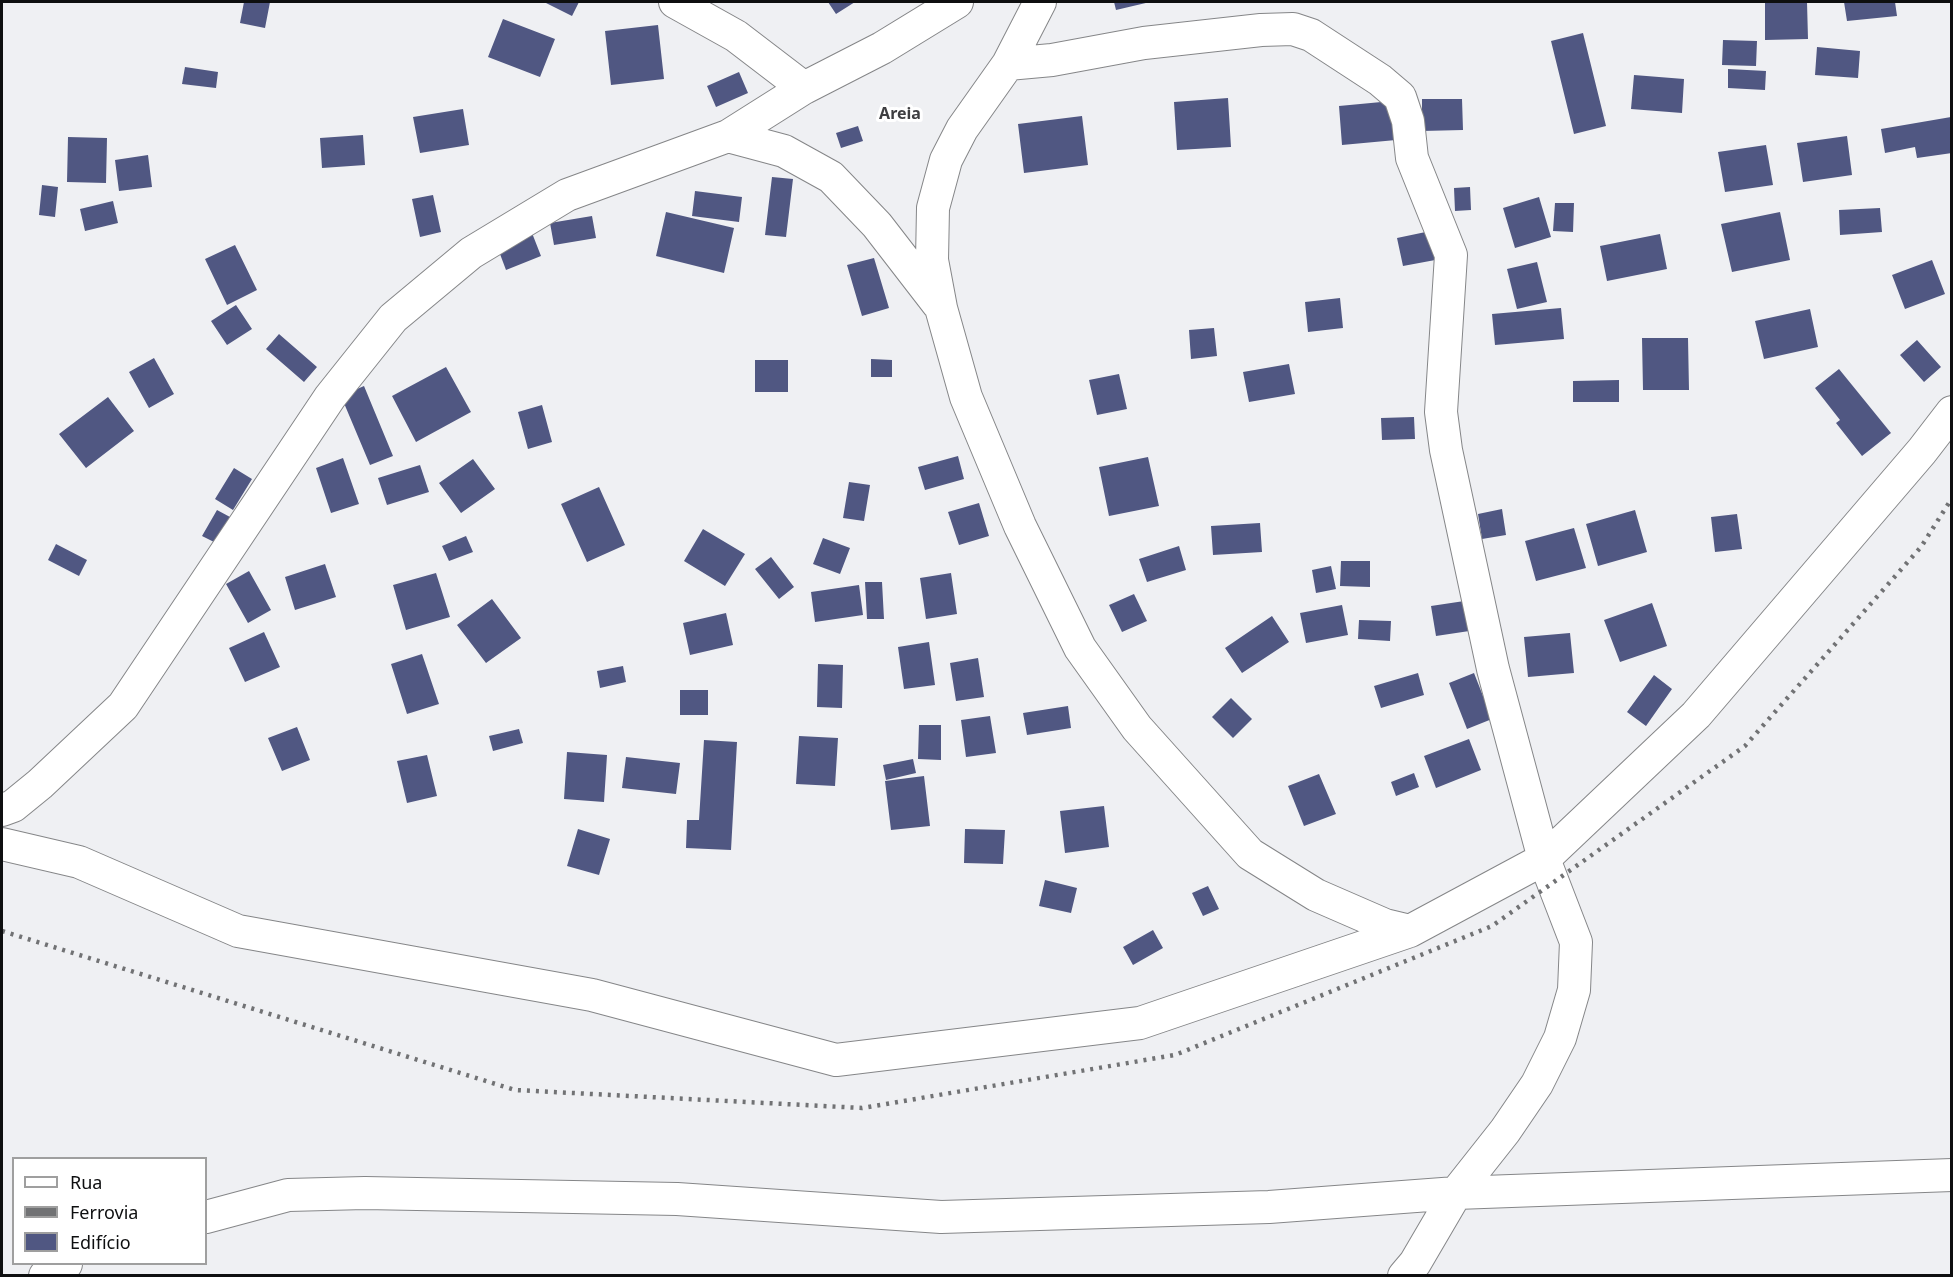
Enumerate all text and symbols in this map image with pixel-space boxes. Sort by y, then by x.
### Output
district label: Areia [879,104,921,124]
legend [12,1157,207,1265]
text: Rua [70,1170,102,1194]
text: Ferrovia [70,1200,138,1224]
text: Edifício [70,1230,131,1254]

